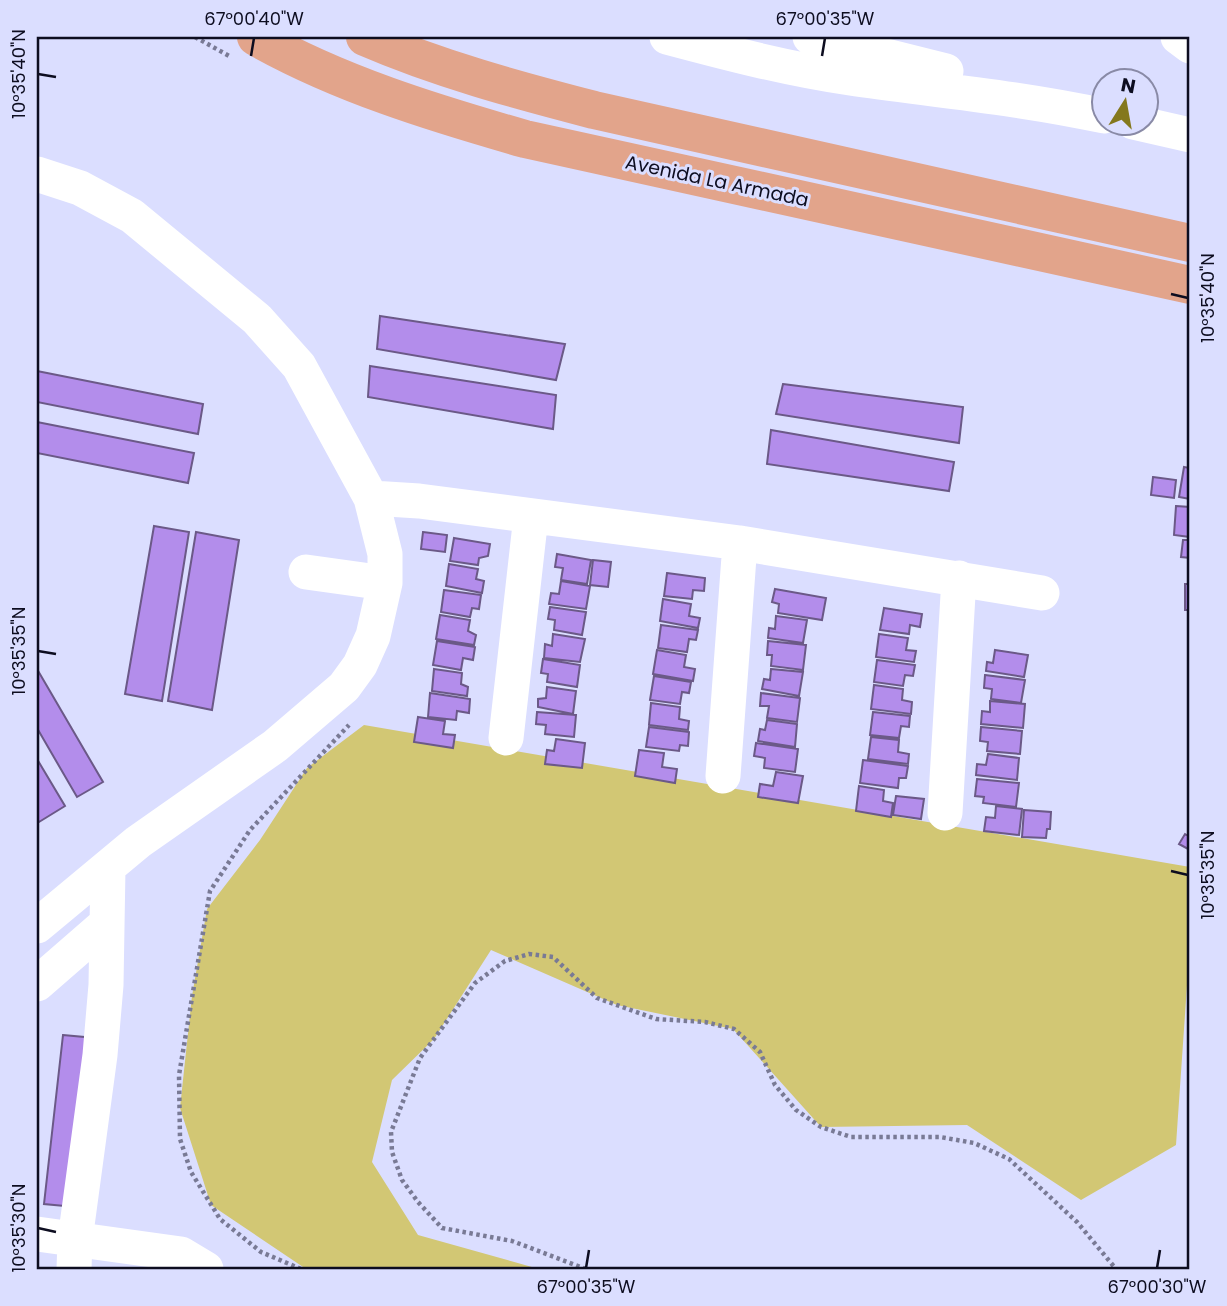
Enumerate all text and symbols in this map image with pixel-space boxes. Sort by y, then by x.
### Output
text: 67°00'40"W [204,6,304,31]
text: 67°00'35"W [776,6,875,31]
text: 10°35'40"N [6,29,31,119]
north arrow [1090,66,1160,136]
text: N [1119,71,1138,100]
street label: Avenida La Armada [623,148,811,214]
text: 10°35'40"N [1195,253,1220,343]
text: 10°35'35"N [6,606,31,696]
text: 10°35'35"N [1195,830,1220,920]
text: 10°35'30"N [6,1183,31,1273]
text: 67°00'35"W [537,1274,636,1299]
text: 67°00'30"W [1108,1274,1207,1299]

